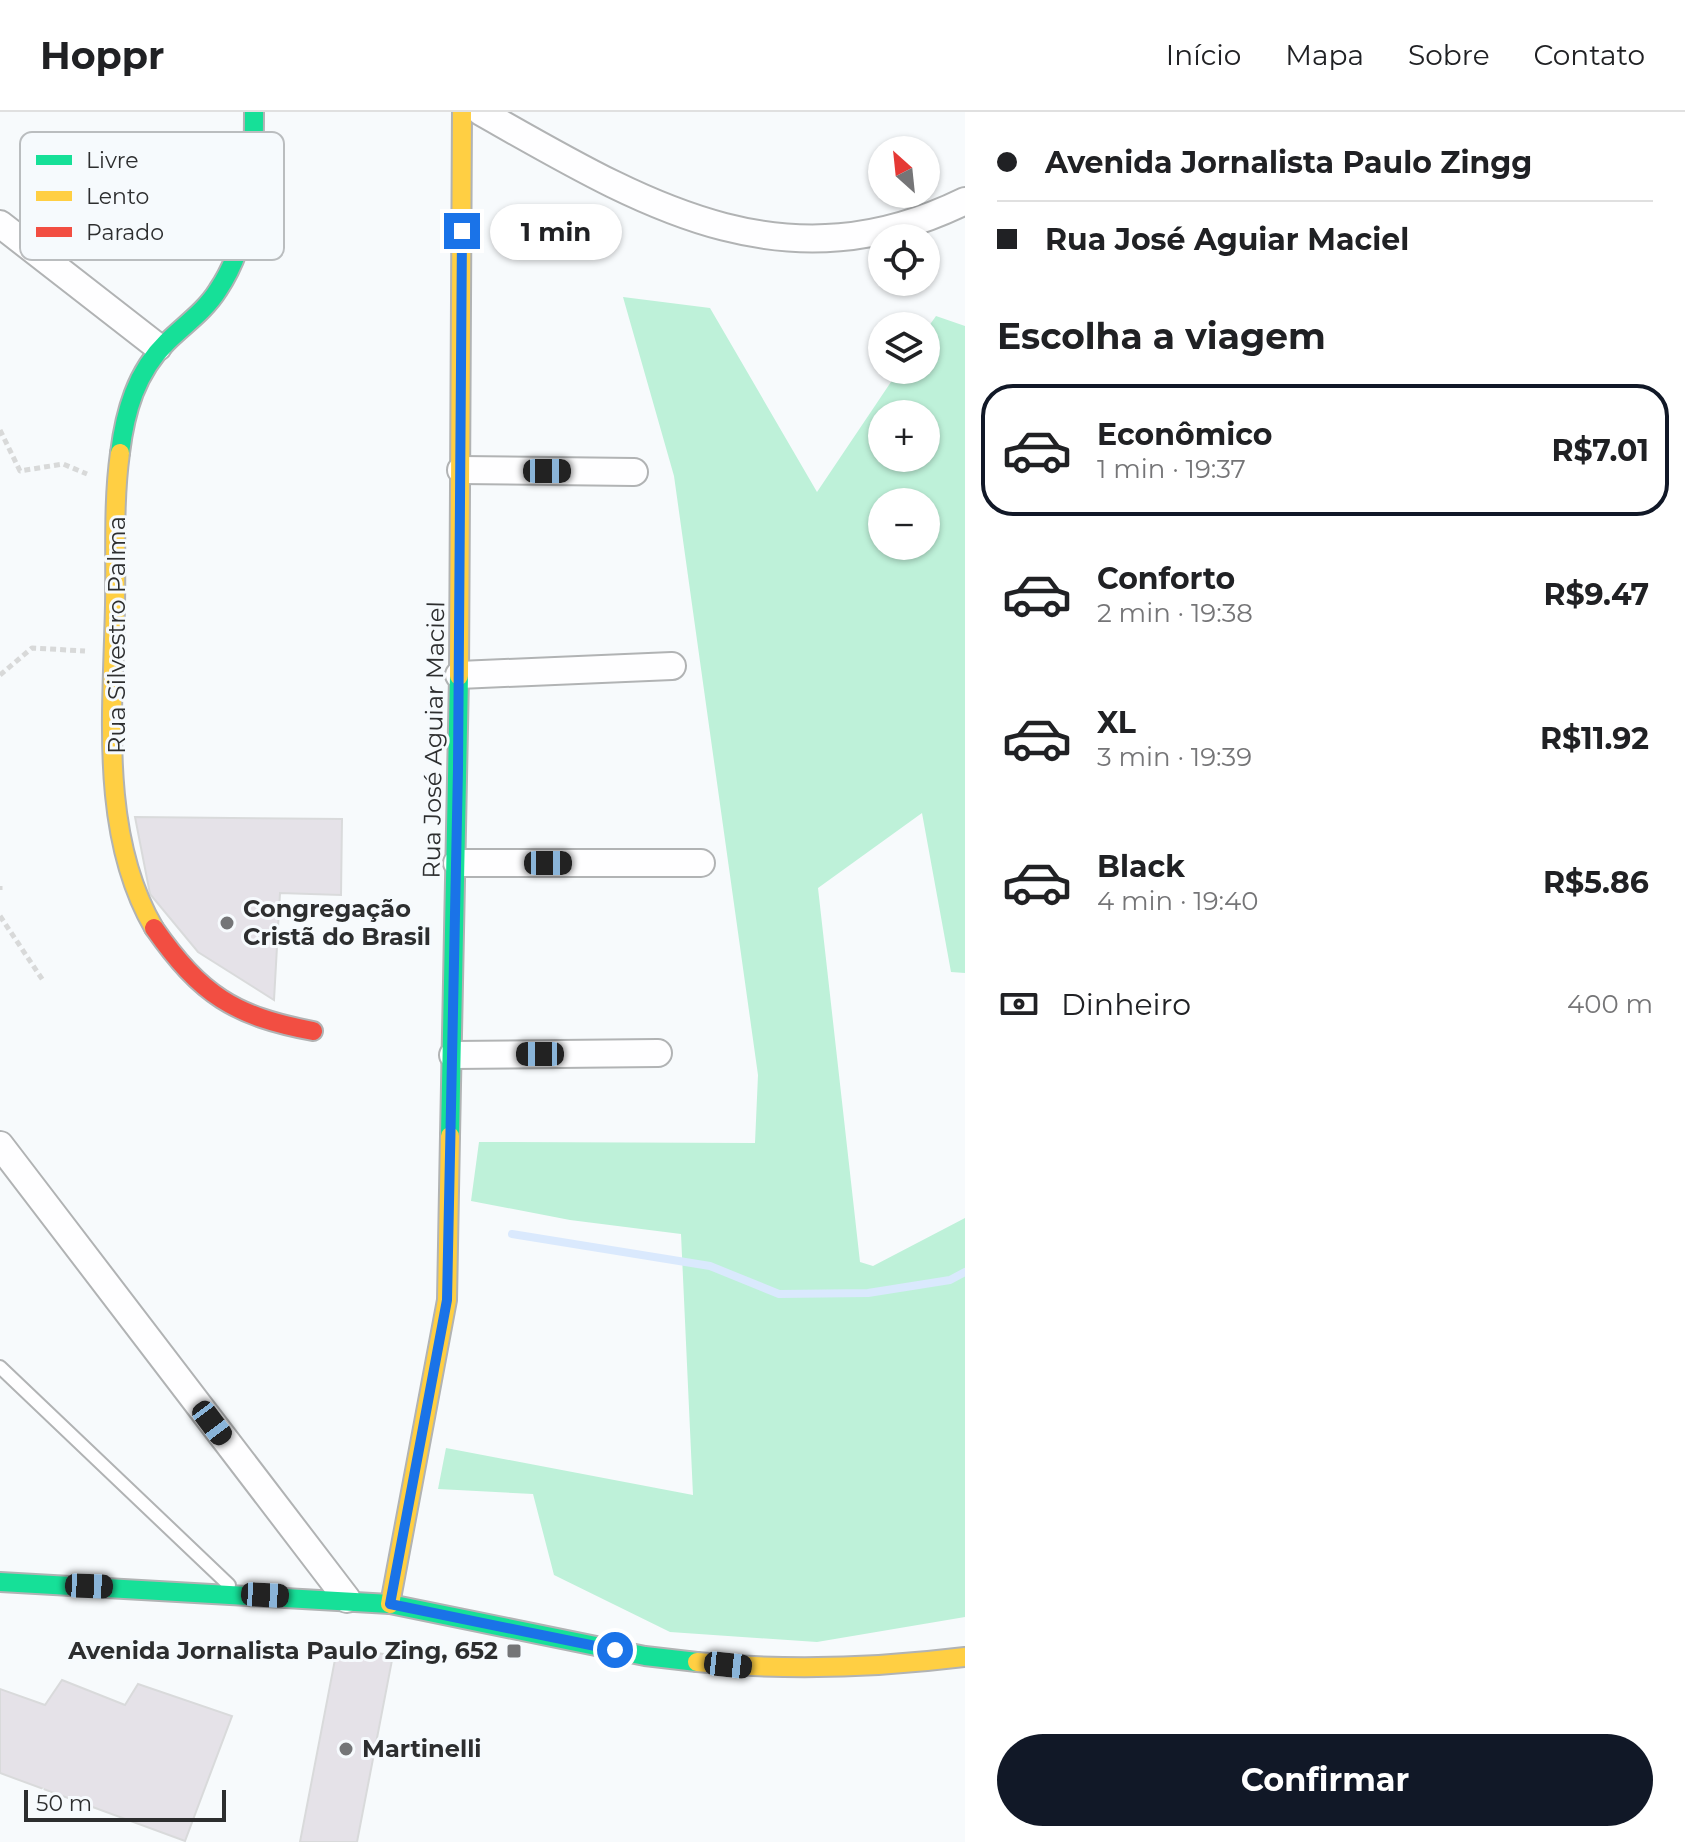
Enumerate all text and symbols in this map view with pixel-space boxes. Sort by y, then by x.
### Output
text: Hoppr [40,32,164,79]
text: Início [1166,38,1241,72]
text: Mapa [1285,38,1364,72]
text: Sobre [1408,38,1490,72]
text: Contato [1534,38,1645,72]
legend [20,132,284,260]
north arrow [868,136,940,208]
map controls [868,136,940,560]
text: Avenida Jornalista Paulo Zingg [1045,144,1532,181]
text: Livre [86,147,139,174]
text: Lento [86,183,149,210]
callout: 1 min [490,203,622,259]
route end [444,213,480,249]
text: 1 min [521,216,591,248]
text: Parado [86,219,164,246]
text: Rua José Aguiar Maciel [1045,221,1409,258]
button: locate [868,224,940,296]
button: layers [868,312,940,384]
text: Escolha a viagem [997,314,1326,358]
button: + [868,400,940,472]
icon: car [1001,414,1073,486]
text: Econômico [1097,416,1272,453]
text: R$7.01 [1551,432,1649,469]
text: 1 min · 19:37 [1097,453,1246,485]
car [523,459,571,483]
button: − [868,488,940,560]
street label: Rua Silvestro Palma [102,516,131,754]
icon: car [1001,558,1073,630]
text: Conforto [1097,560,1235,597]
text: R$9.47 [1544,576,1649,613]
text: 2 min · 19:38 [1097,597,1253,629]
street label: Rua José Aguiar Maciel [417,601,450,879]
icon: car [1001,702,1073,774]
text: XL [1097,704,1136,741]
text: R$11.92 [1540,720,1649,757]
text: 3 min · 19:39 [1097,741,1252,773]
icon: car [1001,846,1073,918]
text: Black [1097,848,1185,885]
car [524,851,572,875]
text: R$5.86 [1543,864,1649,901]
text: 4 min · 19:40 [1097,885,1258,917]
place label: Congregação Cristã do Brasil [243,894,431,951]
marker: Congregação Cristã do Brasil [218,914,236,932]
icon: cash [997,982,1041,1026]
text: Dinheiro [1061,986,1191,1023]
text: 400 m [1567,988,1653,1020]
car [516,1042,564,1066]
car [188,1397,236,1449]
car [65,1573,113,1599]
car [240,1582,290,1608]
route start [597,1632,633,1668]
place label: Avenida Jornalista Paulo Zing, 652 [67,1636,498,1665]
marker: Avenida Jornalista Paulo Zing, 652 [505,1642,523,1660]
car [703,1651,753,1679]
place label: Martinelli [362,1734,482,1763]
button: Confirmar [997,1734,1653,1826]
marker: Martinelli [337,1740,355,1758]
scale bar [24,1786,226,1822]
text: 50 m [36,1790,92,1817]

